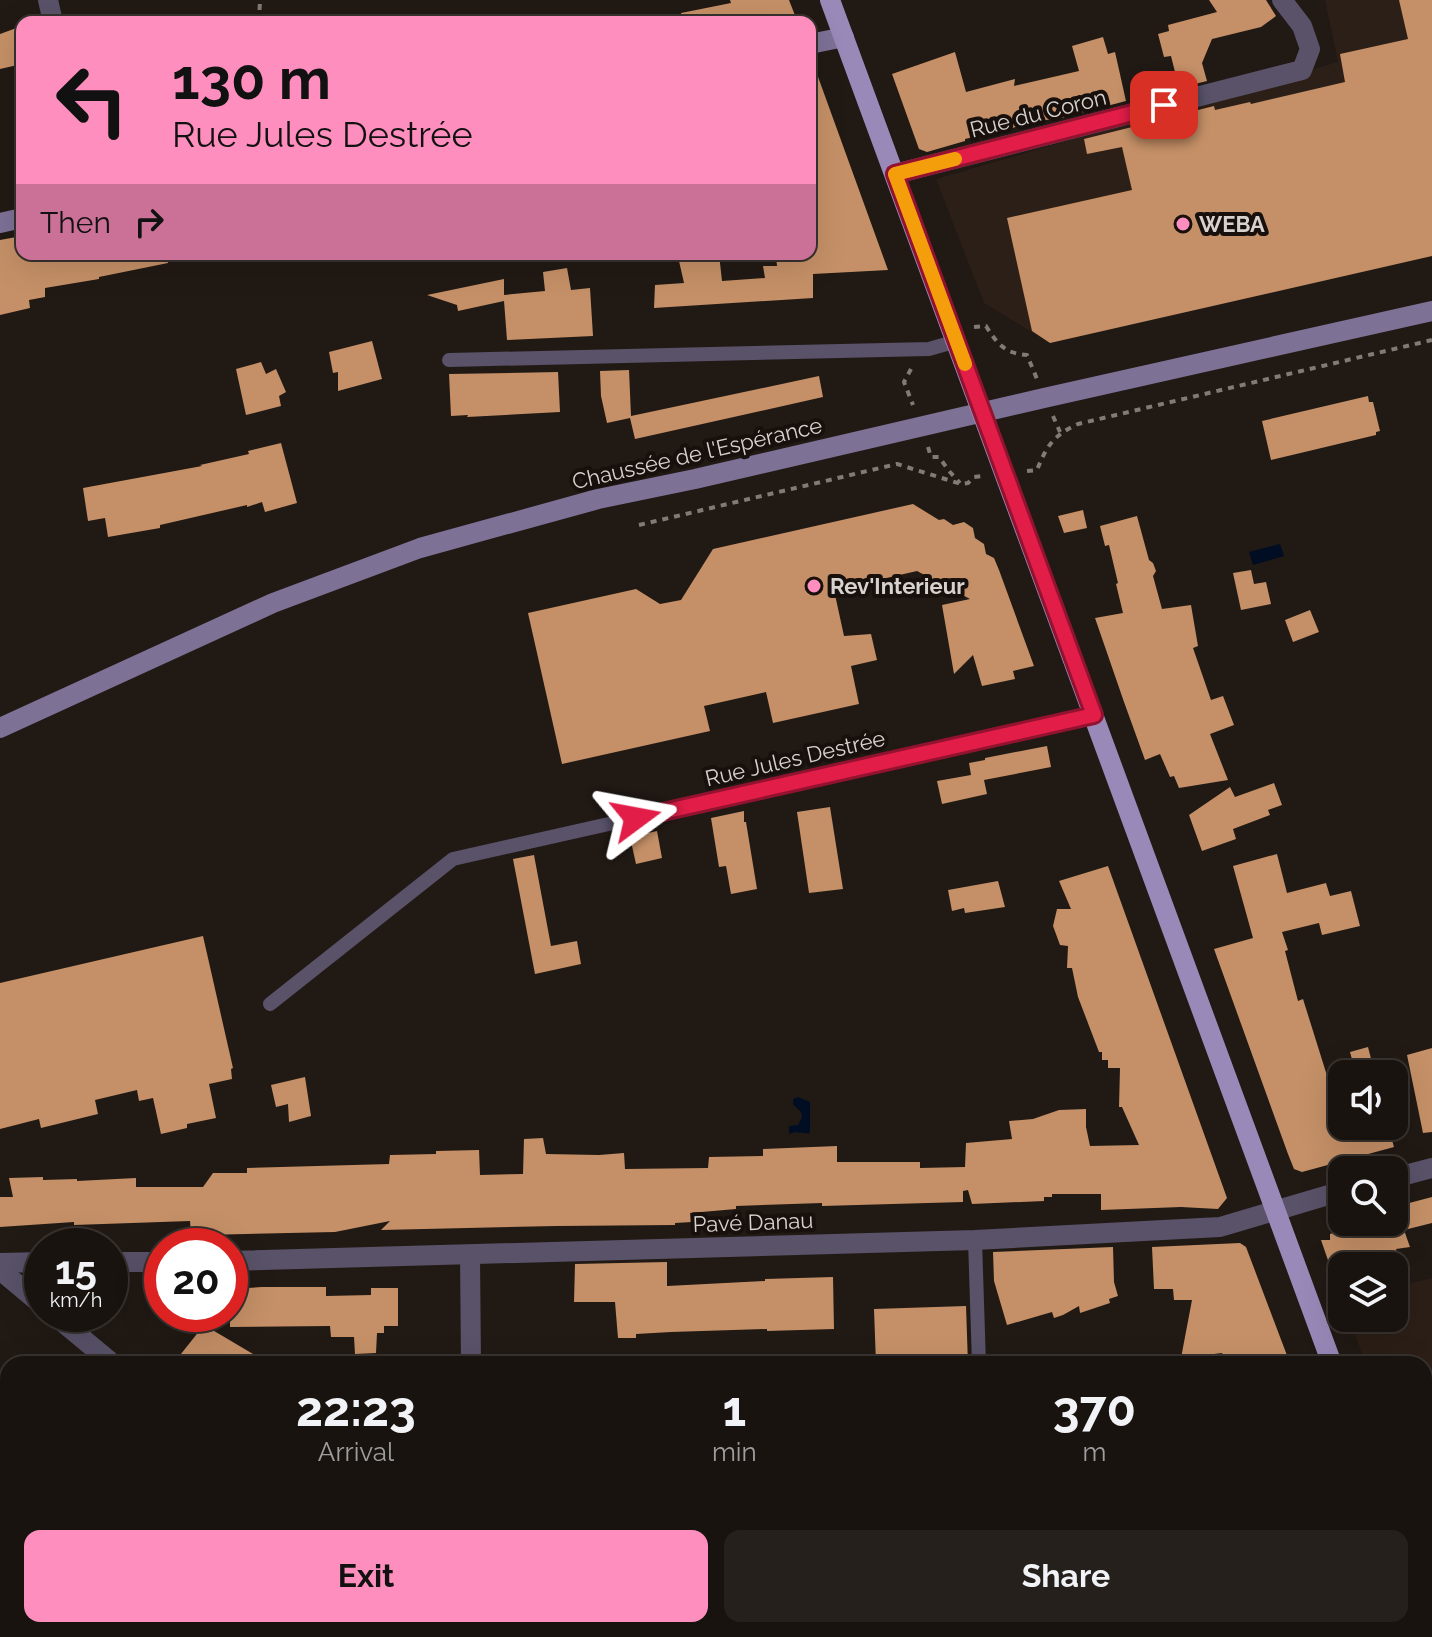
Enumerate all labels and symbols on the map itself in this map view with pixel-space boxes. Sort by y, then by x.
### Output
pin [1130,71,1198,139]
street label: Rue du Coron [967,83,1109,143]
place label: WEBA [1199,211,1265,237]
marker: WEBA [1174,215,1192,233]
street label: Chaussée de l'Espérance [569,412,825,494]
place label: Rev'Interieur [830,573,965,599]
marker: Rev'Interieur [805,577,823,595]
street label: Rue Jules Destrée [703,725,888,791]
position arrow [594,776,678,860]
street label: Pavé Danau [692,1207,814,1237]
speed limit sign: 20 [144,1228,248,1332]

